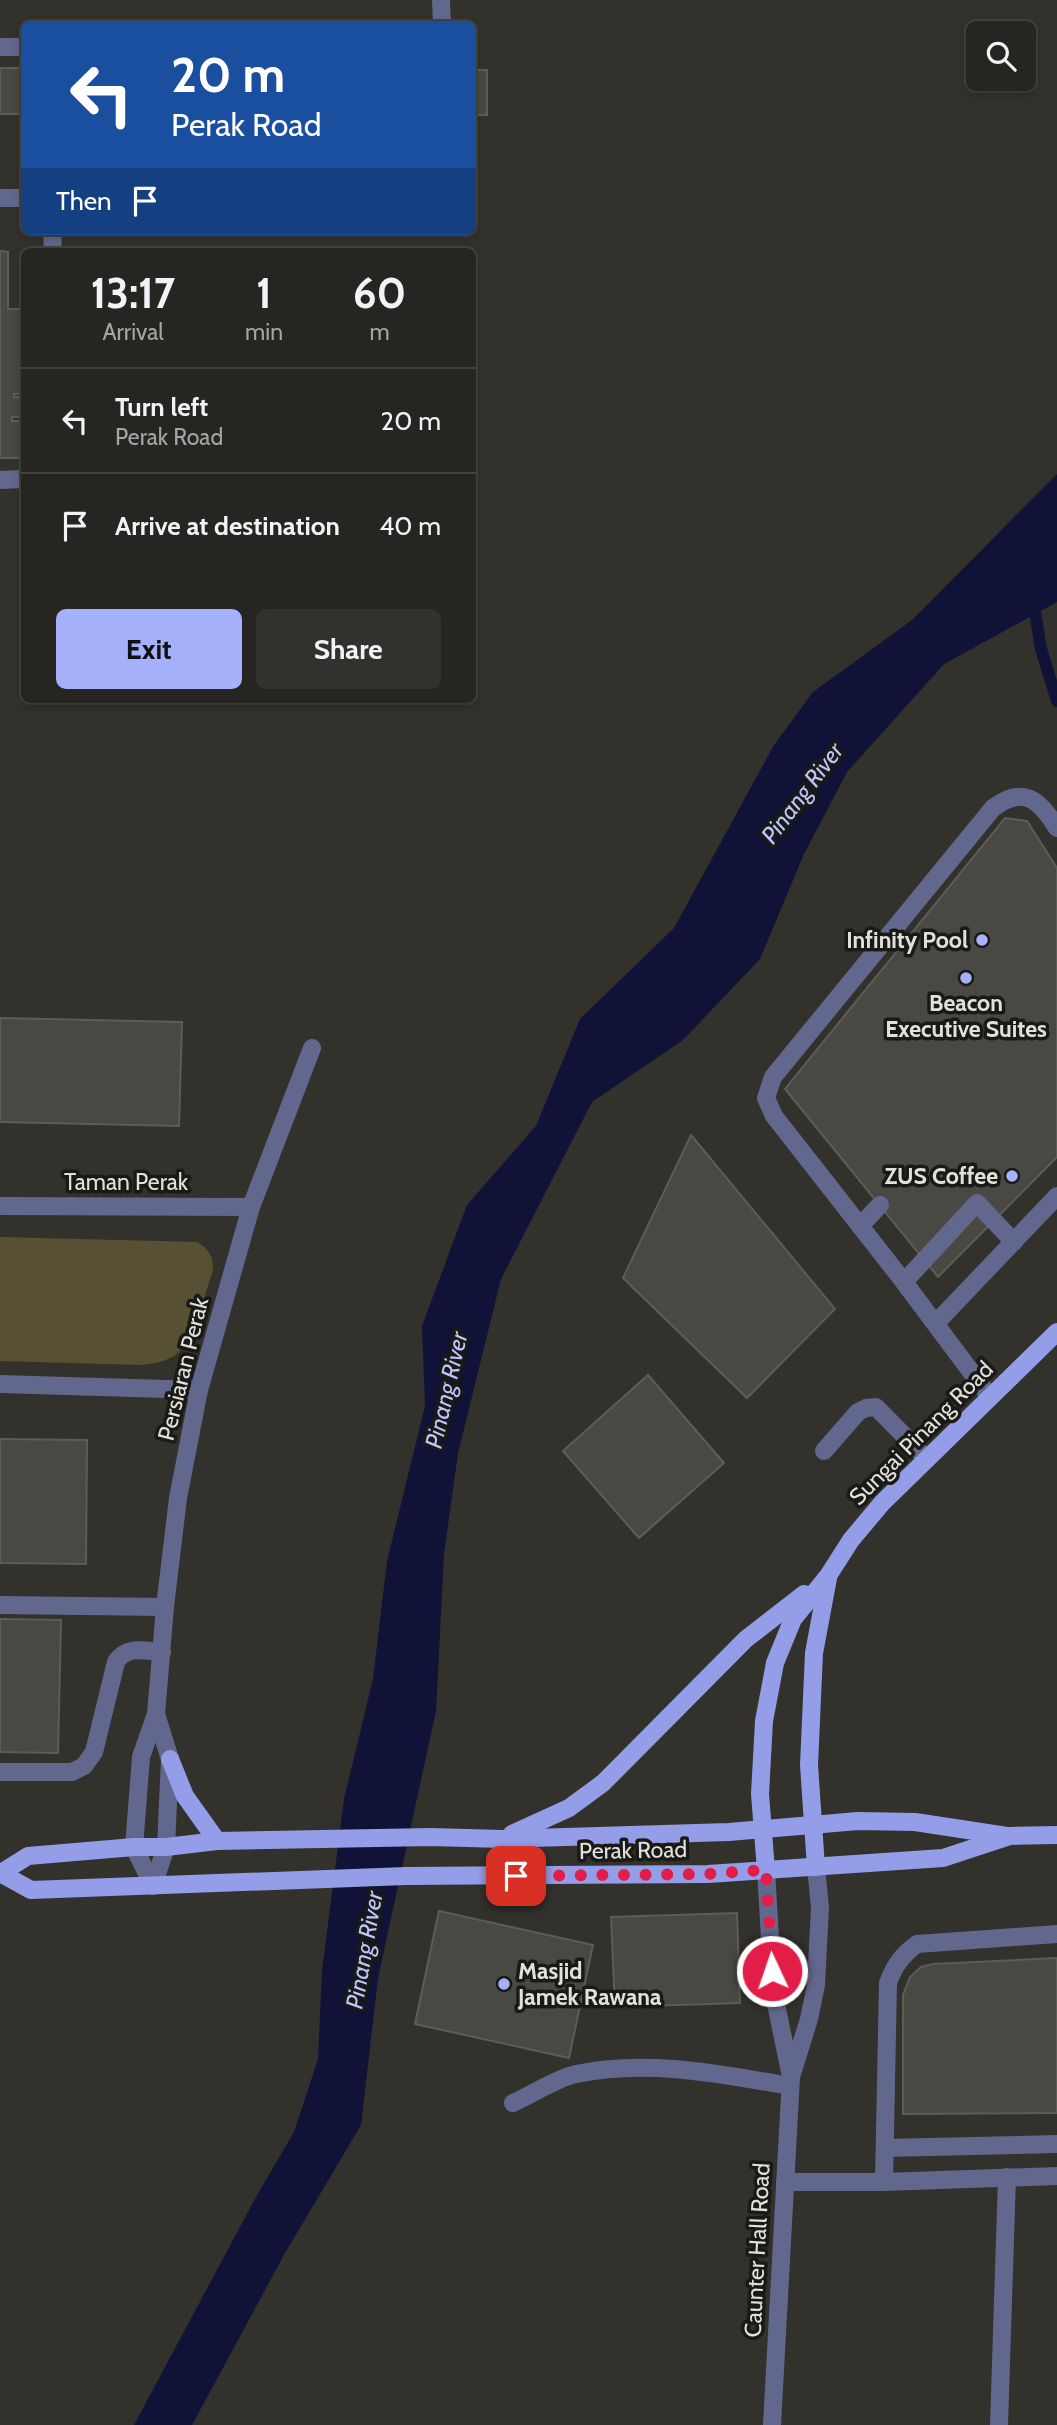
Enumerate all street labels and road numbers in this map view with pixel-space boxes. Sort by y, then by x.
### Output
street label: Taman Perak [64,1168,189,1196]
street label: Persiaran Perak [152,1294,214,1444]
street label: Sungai Pinang Road [843,1355,999,1511]
street label: Perak Road [579,1835,687,1865]
street label: Caunter Hall Road [738,2162,776,2338]

